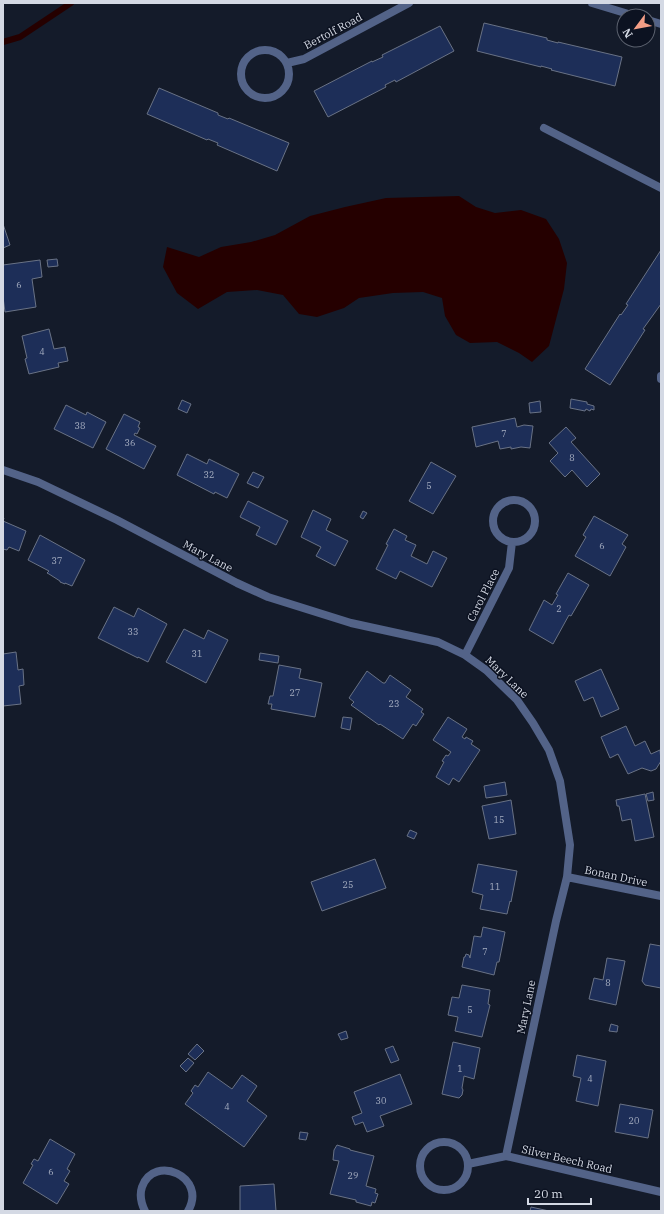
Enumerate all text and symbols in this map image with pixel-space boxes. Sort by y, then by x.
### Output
north arrow [616,8,656,48]
street label: Bertolf Road [301,10,365,52]
text: N [619,26,636,41]
house number: 6 [16,279,22,290]
house number: 4 [39,346,45,357]
house number: 38 [75,420,85,431]
house number: 7 [501,428,507,439]
house number: 36 [125,437,135,448]
house number: 8 [569,452,575,463]
house number: 32 [204,469,214,480]
house number: 5 [426,480,432,491]
street label: Mary Lane [181,537,236,575]
house number: 6 [599,540,605,551]
house number: 37 [52,555,62,566]
street label: Carol Place [464,566,502,624]
house number: 2 [556,603,562,614]
house number: 33 [128,626,138,637]
house number: 31 [192,648,202,659]
street label: Mary Lane [482,653,532,701]
house number: 27 [290,687,300,698]
house number: 23 [389,698,399,709]
house number: 15 [494,814,504,825]
street label: Bonan Drive [583,863,649,890]
house number: 25 [343,879,353,890]
house number: 11 [490,881,500,892]
house number: 7 [482,946,488,957]
house number: 8 [605,977,611,988]
street label: Mary Lane [513,979,539,1035]
house number: 5 [467,1004,473,1015]
house number: 1 [457,1063,463,1074]
house number: 4 [587,1073,593,1084]
house number: 30 [376,1095,386,1106]
house number: 4 [224,1101,230,1112]
house number: 20 [629,1115,639,1126]
street label: Silver Beech Road [520,1142,614,1176]
house number: 6 [48,1166,54,1177]
house number: 29 [348,1170,358,1181]
scale bar [528,1180,591,1206]
text: 20 m [534,1186,563,1201]

